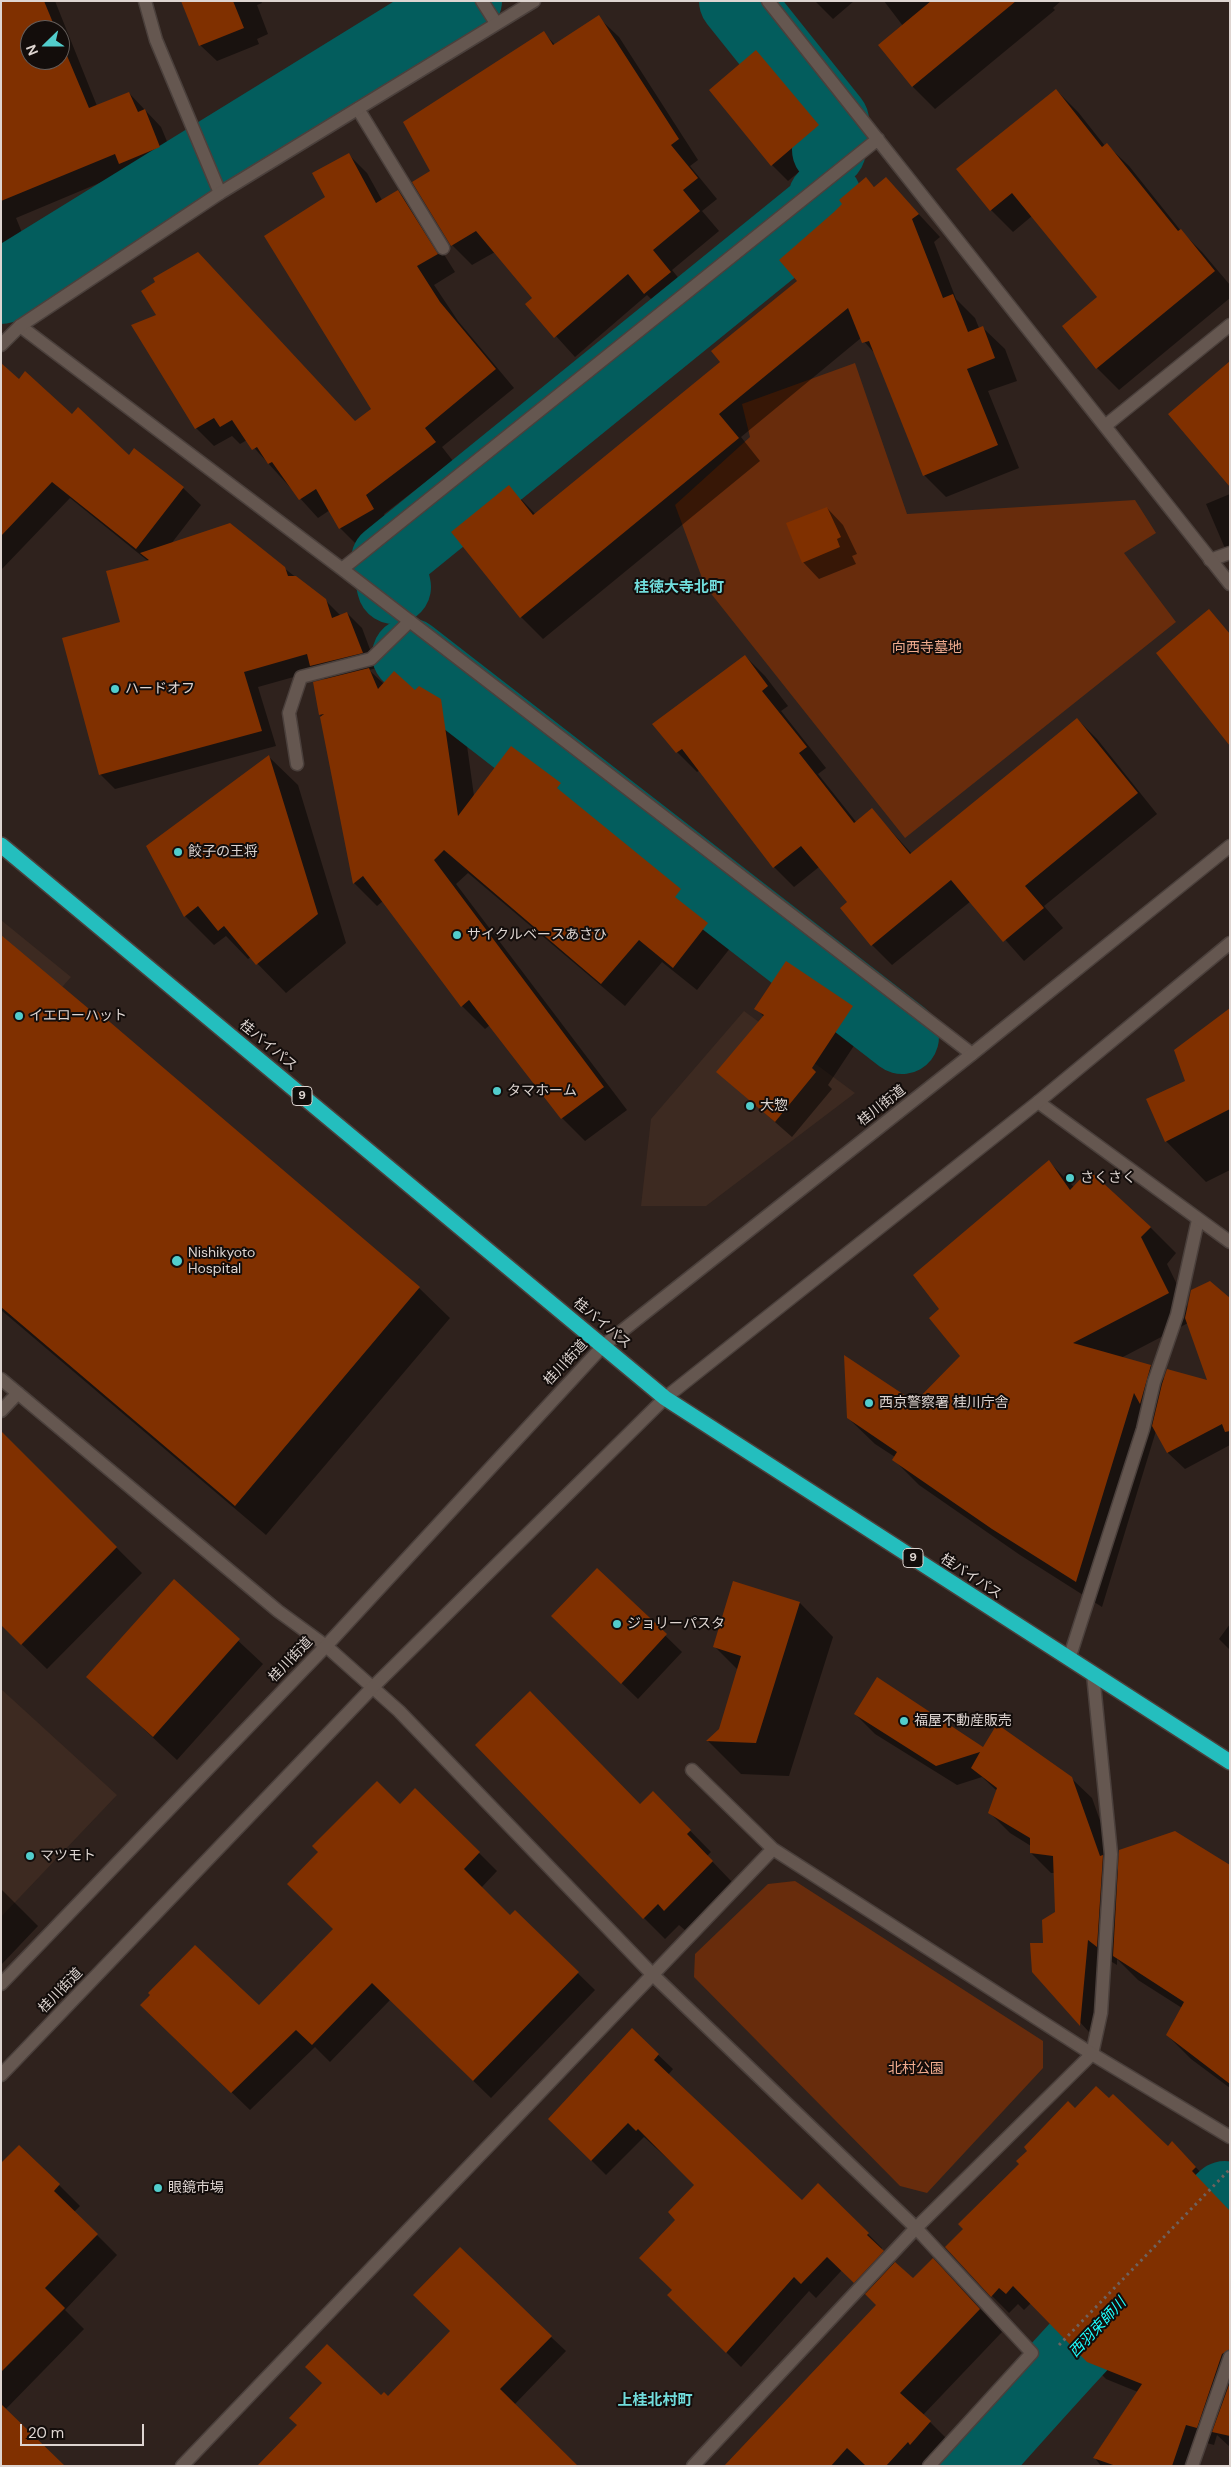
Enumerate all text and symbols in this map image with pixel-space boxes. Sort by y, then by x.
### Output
north arrow [20,20,70,70]
text: N [22,42,42,58]
district label: 桂徳大寺北町 [634,579,724,597]
park label: 向西寺墓地 [892,640,962,656]
place label: ハードオフ [125,681,195,697]
marker: ハードオフ [109,683,121,695]
place label: 餃子の王将 [188,844,258,860]
marker: 餃子の王将 [172,846,184,858]
place label: サイクルベースあさひ [467,927,607,943]
marker: サイクルベースあさひ [451,929,463,941]
place label: イエローハット [29,1008,127,1024]
marker: イエローハット [13,1010,25,1022]
street label: 桂バイパス [236,1017,300,1075]
street label: 桂川街道 [855,1082,909,1130]
place label: タマホーム [507,1083,577,1099]
marker: タマホーム [491,1085,503,1097]
road number: 9 [292,1086,312,1106]
place label: 大惣 [760,1098,788,1114]
marker: 大惣 [744,1100,756,1112]
place label: さくさく [1080,1170,1136,1186]
marker: さくさく [1064,1172,1076,1184]
place label: Nishikyoto Hospital [188,1245,255,1278]
marker: Nishikyoto Hospital [170,1254,184,1268]
street label: 桂バイパス [570,1295,634,1353]
street label: 桂川街道 [541,1337,591,1389]
place label: 西京警察署 桂川庁舎 [879,1395,1009,1411]
marker: 西京警察署 桂川庁舎 [863,1397,875,1409]
road number: 9 [903,1549,923,1568]
street label: 桂バイパス [937,1551,1005,1603]
place label: ジョリーパスタ [627,1616,725,1632]
marker: ジョリーパスタ [611,1618,623,1630]
street label: 桂川街道 [266,1634,316,1686]
place label: 福屋不動産販売 [914,1713,1012,1729]
marker: 福屋不動産販売 [898,1715,910,1727]
place label: マツモト [40,1848,96,1864]
marker: マツモト [24,1850,36,1862]
street label: 桂川街道 [36,1965,86,2017]
park label: 北村公園 [888,2061,944,2077]
place label: 眼鏡市場 [168,2180,224,2196]
marker: 眼鏡市場 [152,2182,164,2194]
water label: 西羽束師川 [1066,2294,1130,2362]
district label: 上桂北村町 [618,2392,692,2410]
scale bar [22,2414,146,2446]
text: 20 m [28,2423,64,2443]

